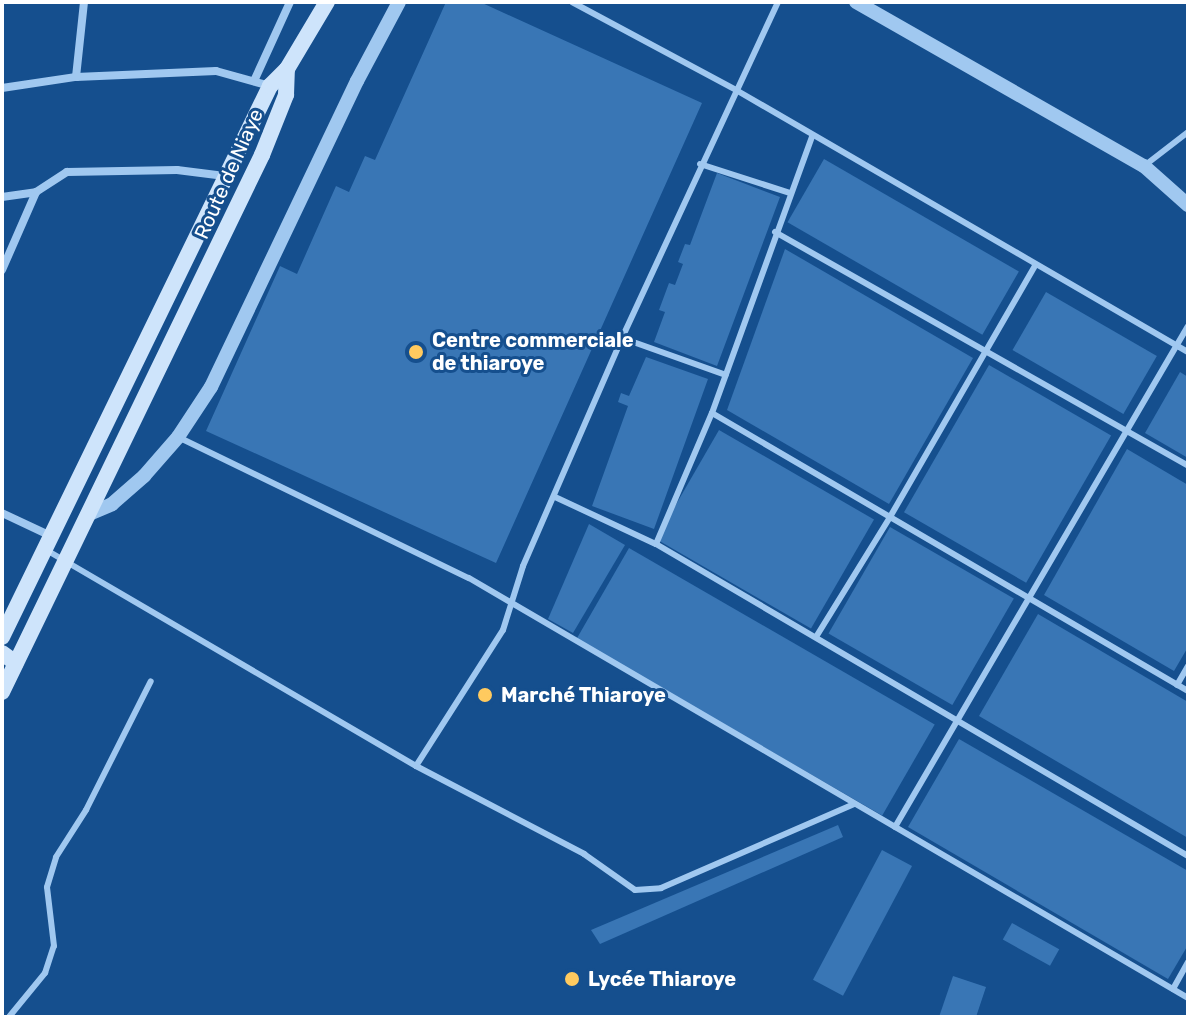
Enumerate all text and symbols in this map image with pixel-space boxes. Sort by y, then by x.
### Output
street label: Route de Niaye [190,105,268,243]
place label: Centre commerciale de thiaroye [432,328,634,375]
marker: Centre commerciale de thiaroye [407,343,425,361]
place label: Marché Thiaroye [501,683,666,707]
marker: Marché Thiaroye [476,686,494,704]
place label: Lycée Thiaroye [588,967,737,991]
marker: Lycée Thiaroye [563,970,581,988]

